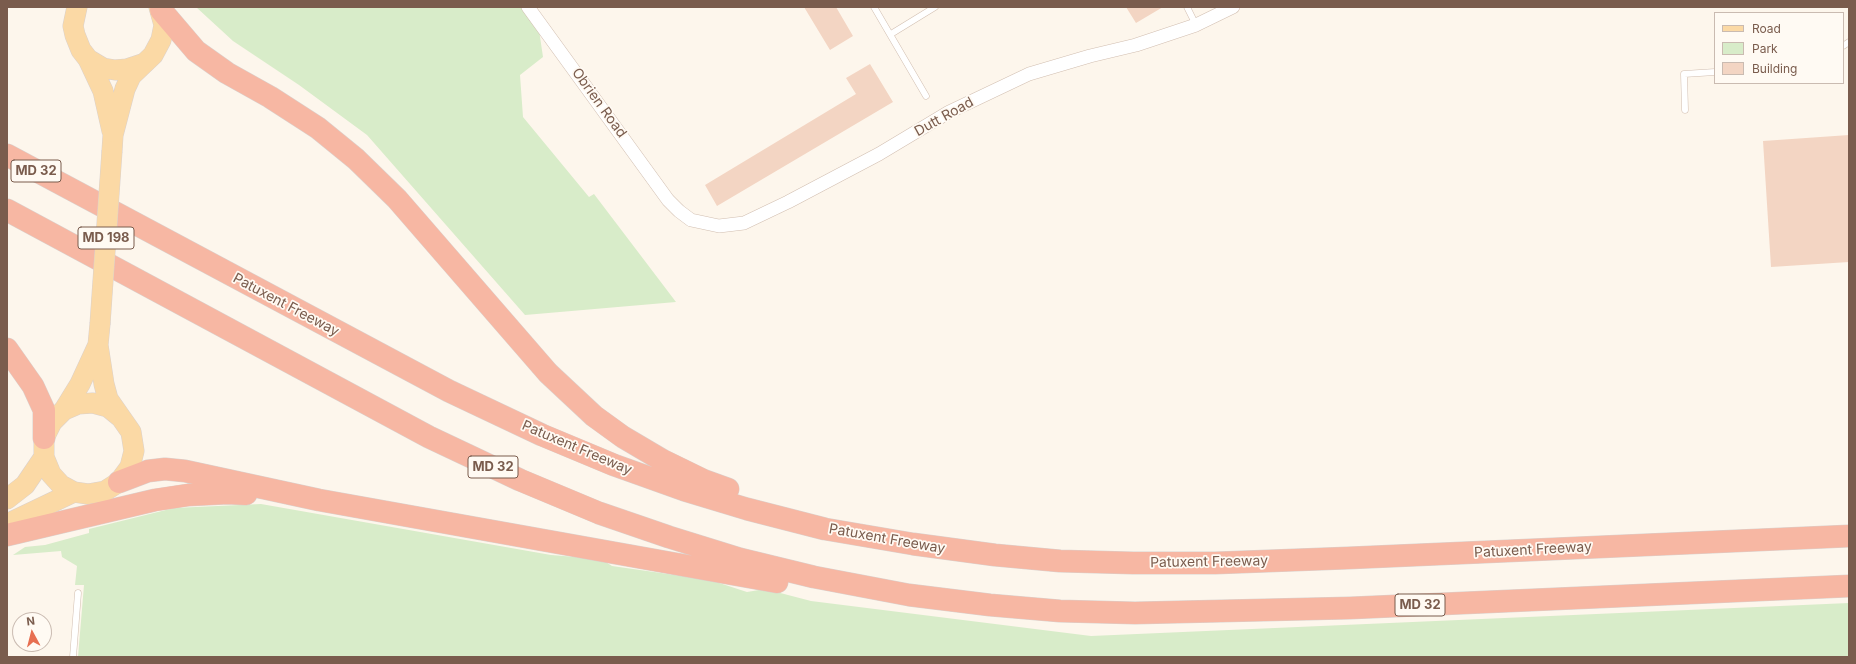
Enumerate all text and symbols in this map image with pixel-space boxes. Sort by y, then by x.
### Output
legend [1714,12,1844,84]
text: Road [1752,21,1781,36]
text: Park [1752,41,1778,56]
text: Building [1752,61,1797,76]
street label: Obrien Road [568,65,630,141]
street label: Dutt Road [912,94,976,140]
road number: MD 32 [11,160,61,182]
road number: MD 198 [78,227,134,249]
street label: Patuxent Freeway [230,270,342,340]
street label: Patuxent Freeway [519,417,635,479]
road number: MD 32 [468,456,518,478]
street label: Patuxent Freeway [827,520,947,558]
street label: Patuxent Freeway [1474,539,1592,561]
street label: Patuxent Freeway [1150,553,1268,571]
road number: MD 32 [1395,594,1445,616]
north arrow [12,612,52,652]
text: N [26,614,36,629]

